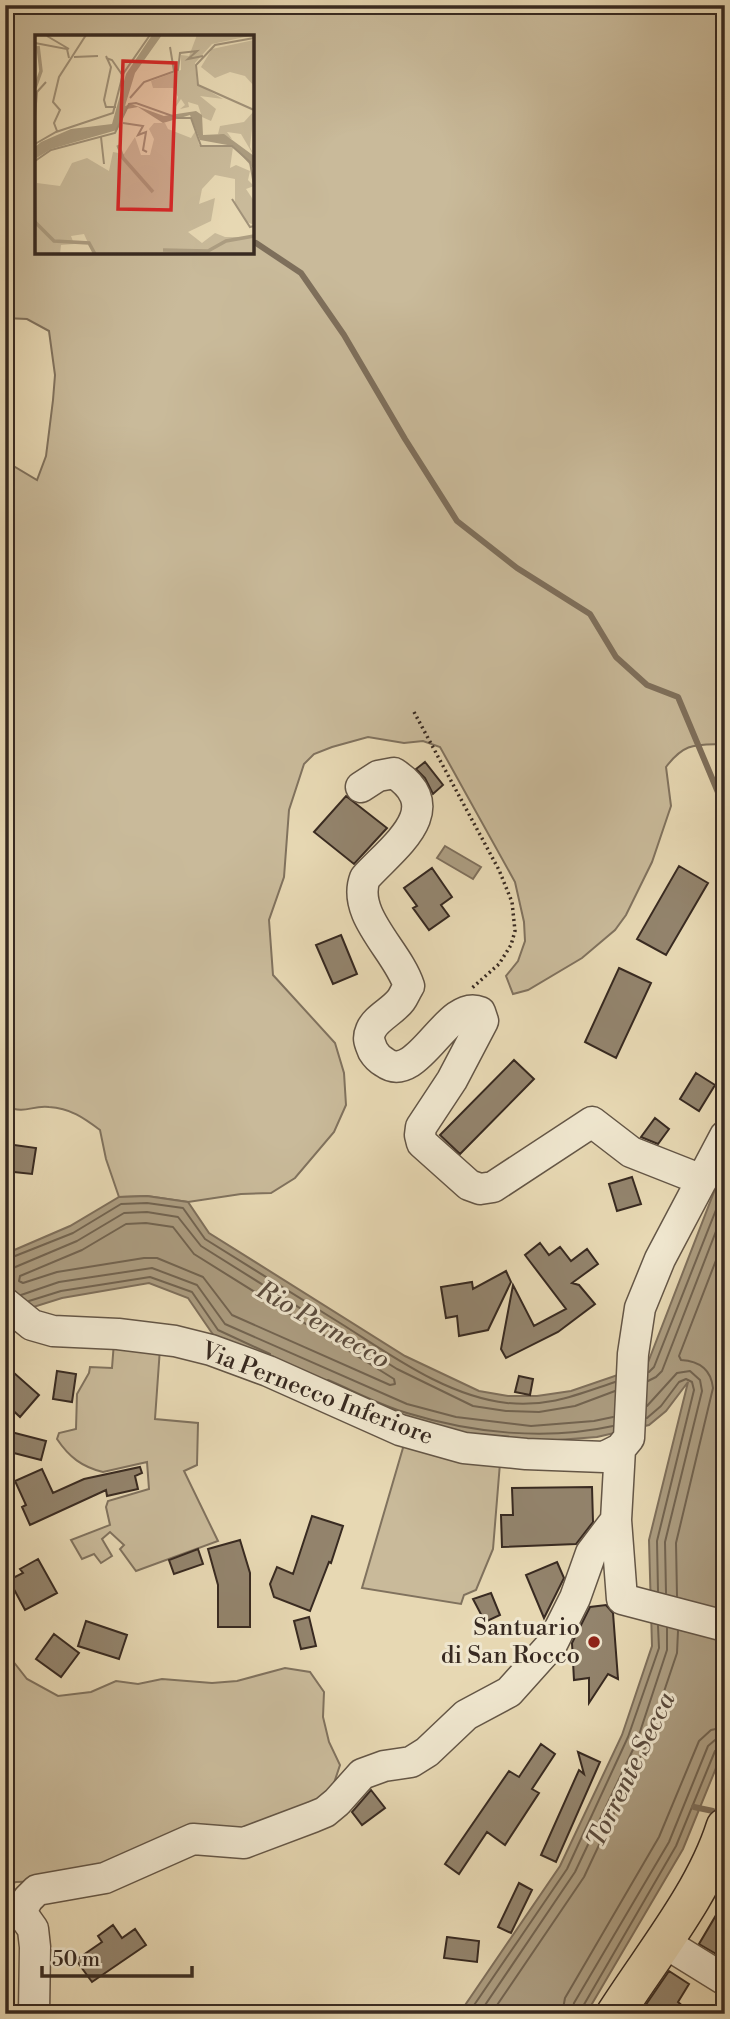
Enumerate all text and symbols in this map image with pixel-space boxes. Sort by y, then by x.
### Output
inset map [35,35,254,254]
water label: Rio Pernecco [250,1274,395,1376]
street label: Via Pernecco Inferiore [196,1336,437,1452]
place label: Santuario di San Rocco [441,1613,580,1671]
marker: Santuario di San Rocco [586,1634,602,1650]
water label: Torrente Secca [580,1686,683,1853]
scale bar [42,1935,192,1979]
text: 50 m [52,1947,100,1973]

